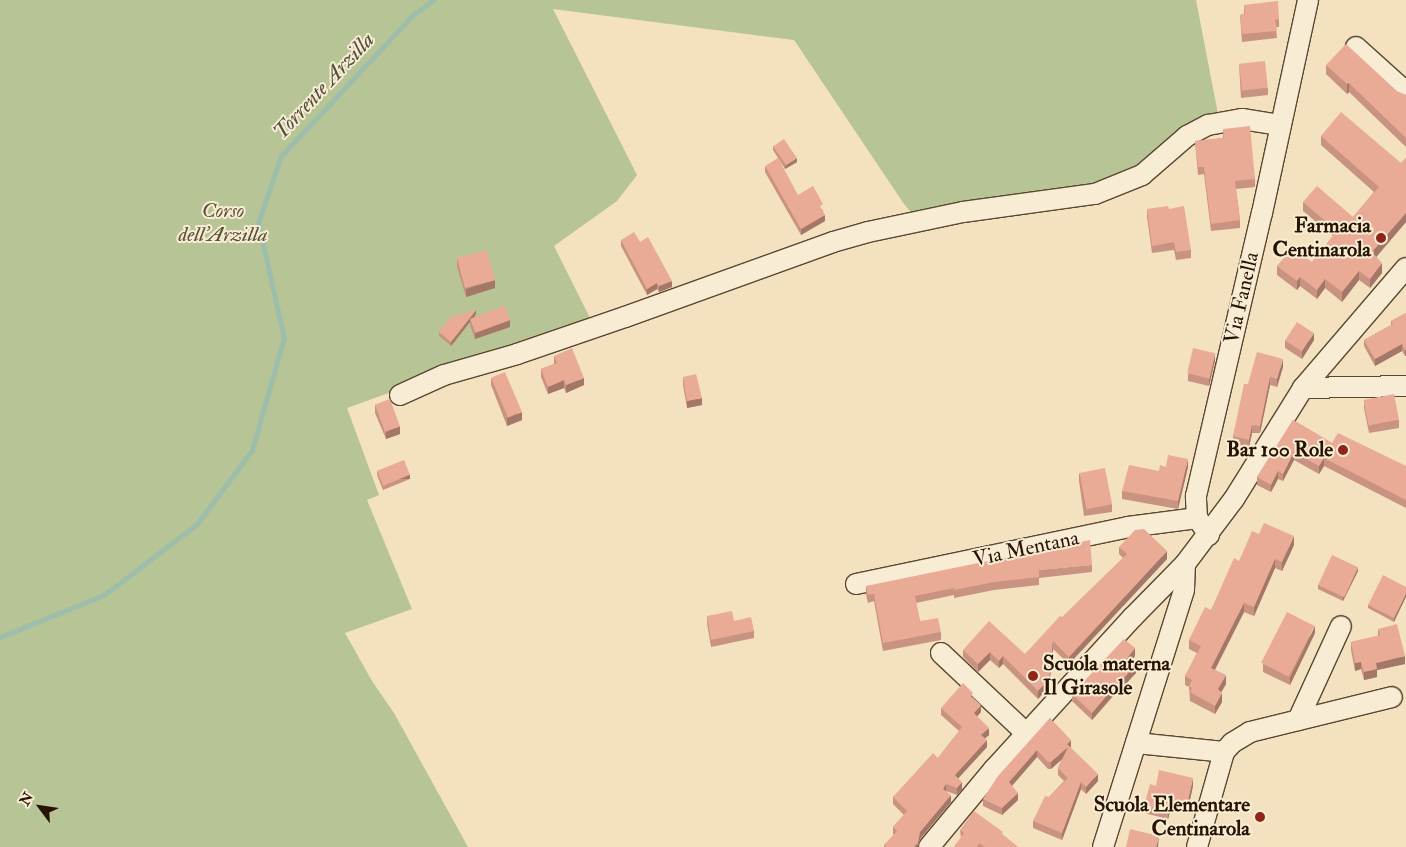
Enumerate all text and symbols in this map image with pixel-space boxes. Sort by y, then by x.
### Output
water label: Torrente Arzilla [268,27,380,145]
park label: Corso dell'Arzilla [179,198,267,248]
place label: Farmacia Centinarola [1273,213,1371,263]
marker: Farmacia Centinarola [1375,232,1387,244]
street label: Via Fanella [1219,250,1265,346]
place label: Bar 100 Role [1226,437,1333,463]
marker: Bar 100 Role [1337,444,1349,456]
street label: Via Mentana [971,525,1081,573]
place label: Scuola materna Il Girasole [1043,651,1170,701]
marker: Scuola materna Il Girasole [1027,670,1039,682]
north arrow [15,782,65,832]
text: N [16,789,37,809]
place label: Scuola Elementare Centinarola [1094,792,1250,842]
marker: Scuola Elementare Centinarola [1254,811,1266,823]

